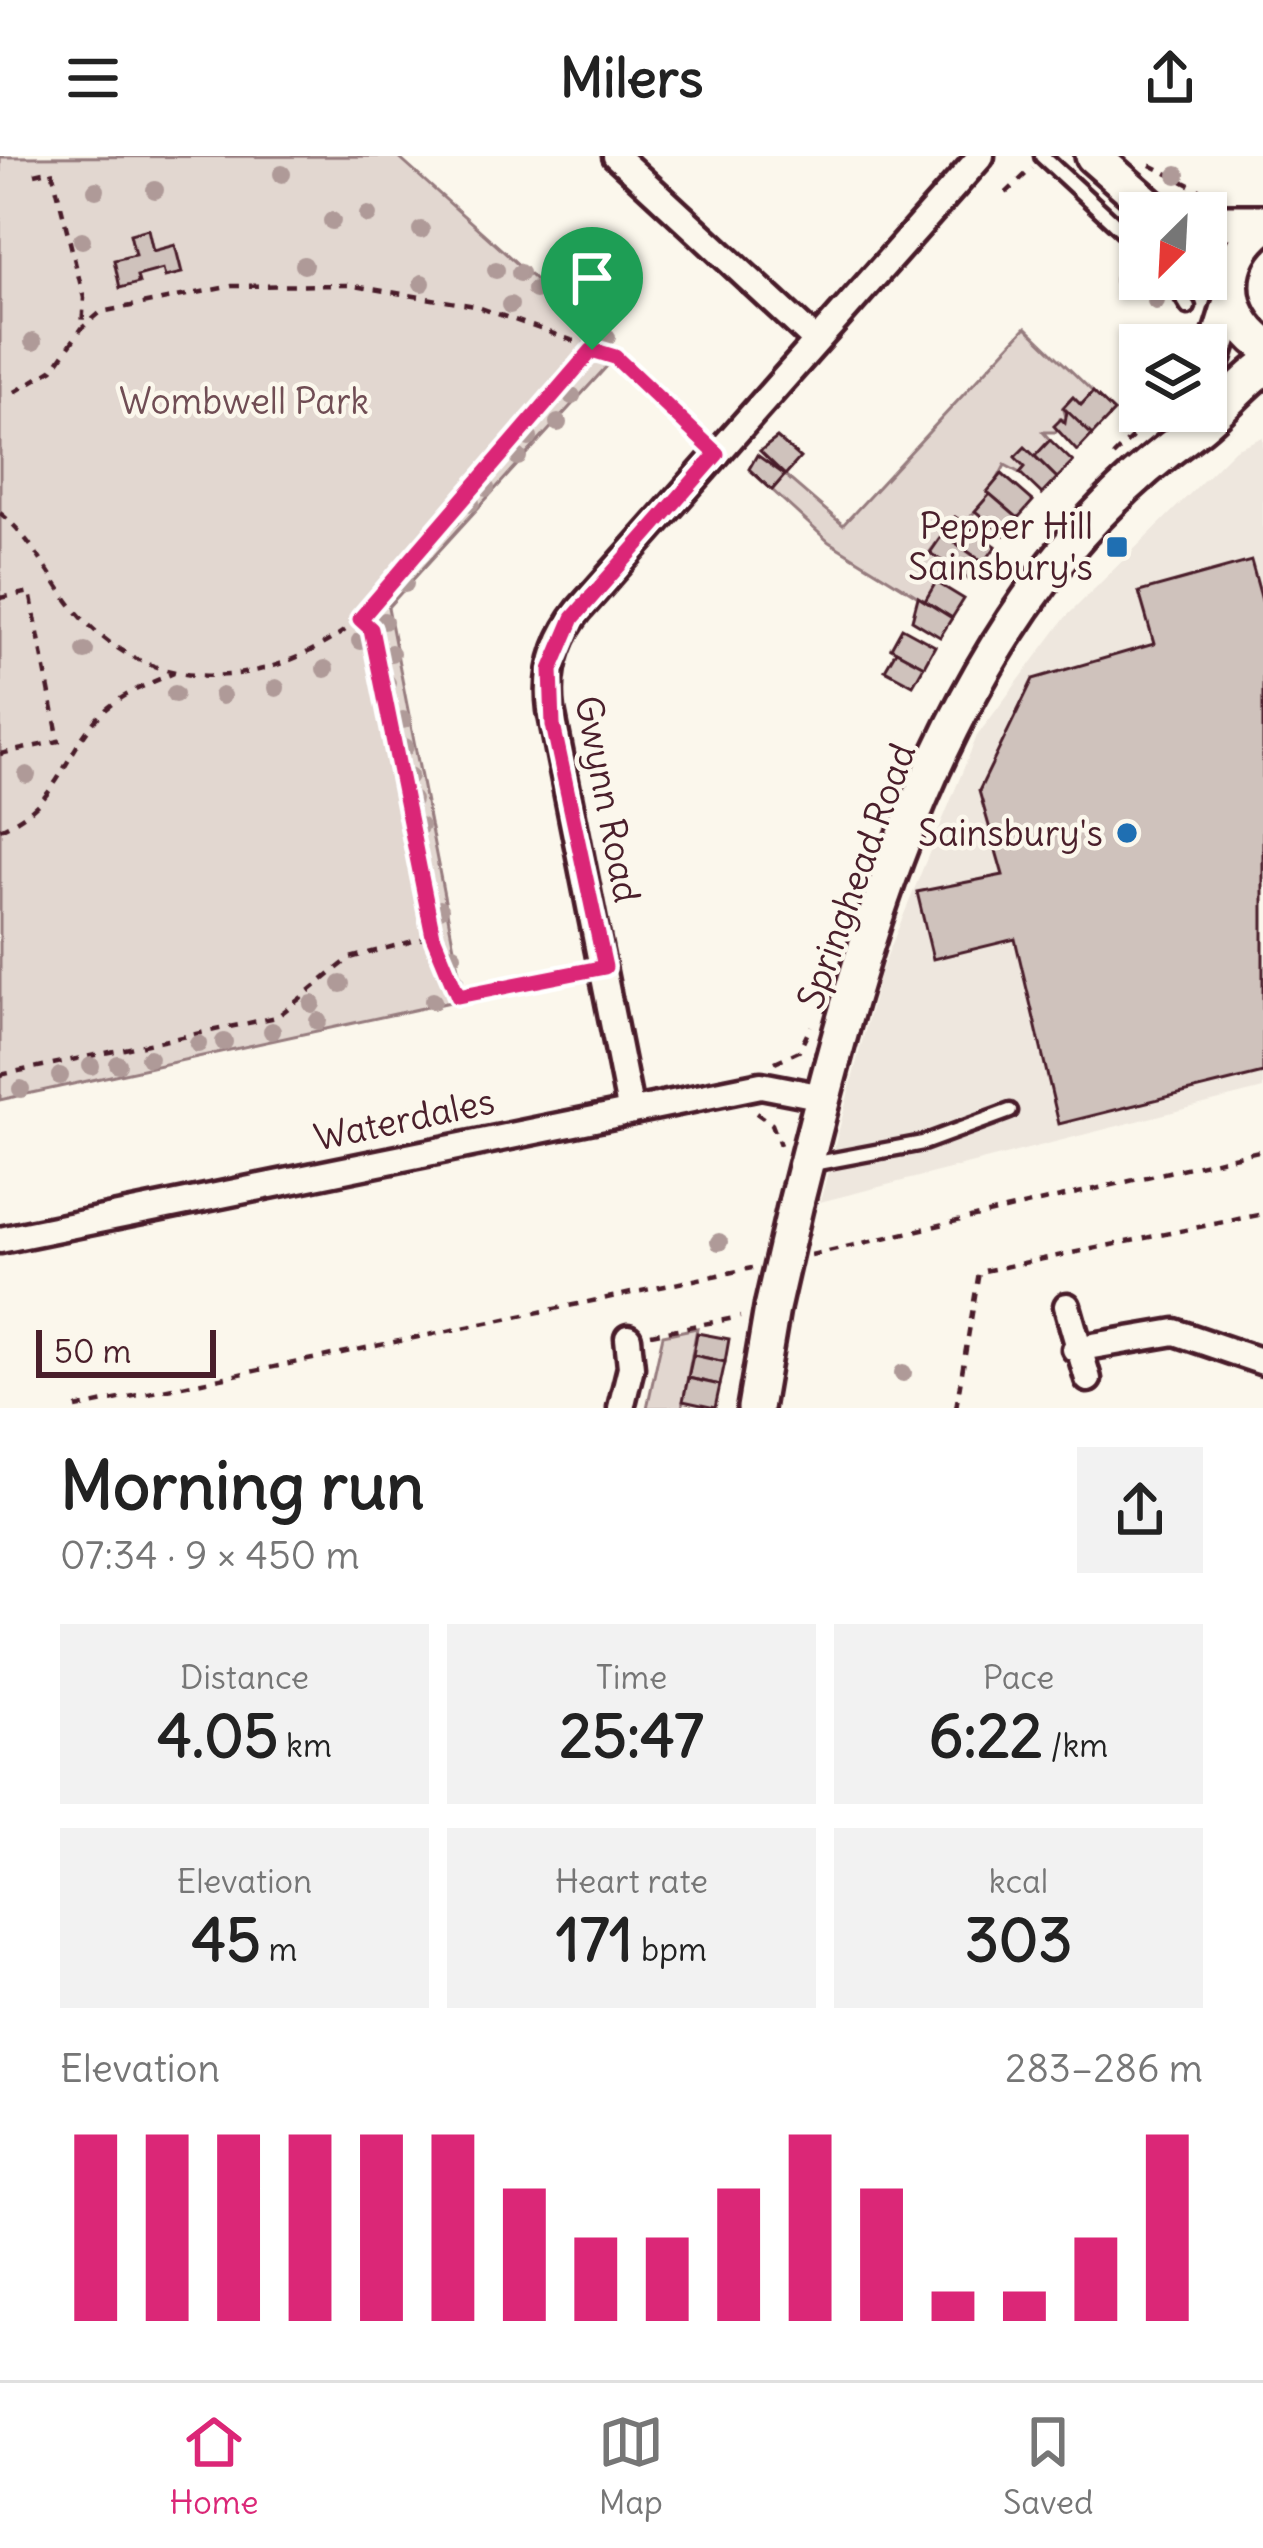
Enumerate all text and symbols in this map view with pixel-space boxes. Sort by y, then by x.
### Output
text: Milers [560,44,703,112]
icon: menu [60,45,126,111]
icon: share [1137,45,1203,111]
north arrow [1119,192,1227,300]
map controls [1119,192,1227,432]
pin [541,227,643,350]
icon: arrive [559,245,625,311]
button: layers [1119,324,1227,432]
park label: Wombwell Park [119,379,369,424]
place label: Pepper Hill Sainsbury's [908,504,1093,590]
marker: Pepper Hill Sainsbury's [1104,534,1130,560]
street label: Gwynn Road [565,692,650,906]
street label: Springhead Road [788,737,925,1015]
place label: Sainsbury's [918,811,1103,856]
marker: Sainsbury's [1114,820,1140,846]
street label: Waterdales [310,1078,498,1161]
scale bar [36,1324,216,1377]
text: 50 m [54,1330,131,1372]
text: Morning run [60,1444,424,1527]
button: share [1077,1447,1203,1573]
text: 07:34 · 9 × 450 m [60,1531,360,1580]
text: Distance [180,1656,309,1698]
text: Time [596,1656,667,1698]
text: Pace [983,1656,1054,1698]
text: 4.05 [157,1698,278,1773]
text: 25:47 [559,1698,704,1773]
text: 6:22 [929,1698,1043,1773]
text: km [278,1724,332,1766]
text: /km [1043,1724,1108,1766]
text: Elevation [177,1860,312,1902]
text: Heart rate [555,1860,708,1902]
text: kcal [989,1860,1048,1902]
text: 45 [192,1902,261,1977]
text: 171 [556,1902,633,1977]
text: 303 [965,1902,1072,1977]
text: m [261,1928,297,1970]
text: bpm [633,1928,707,1970]
text: Elevation [60,2044,220,2093]
text: 283–286 m [1005,2044,1203,2093]
tab: Home [170,2409,259,2523]
tab: Map [598,2409,664,2523]
tab: Saved [1003,2409,1093,2523]

